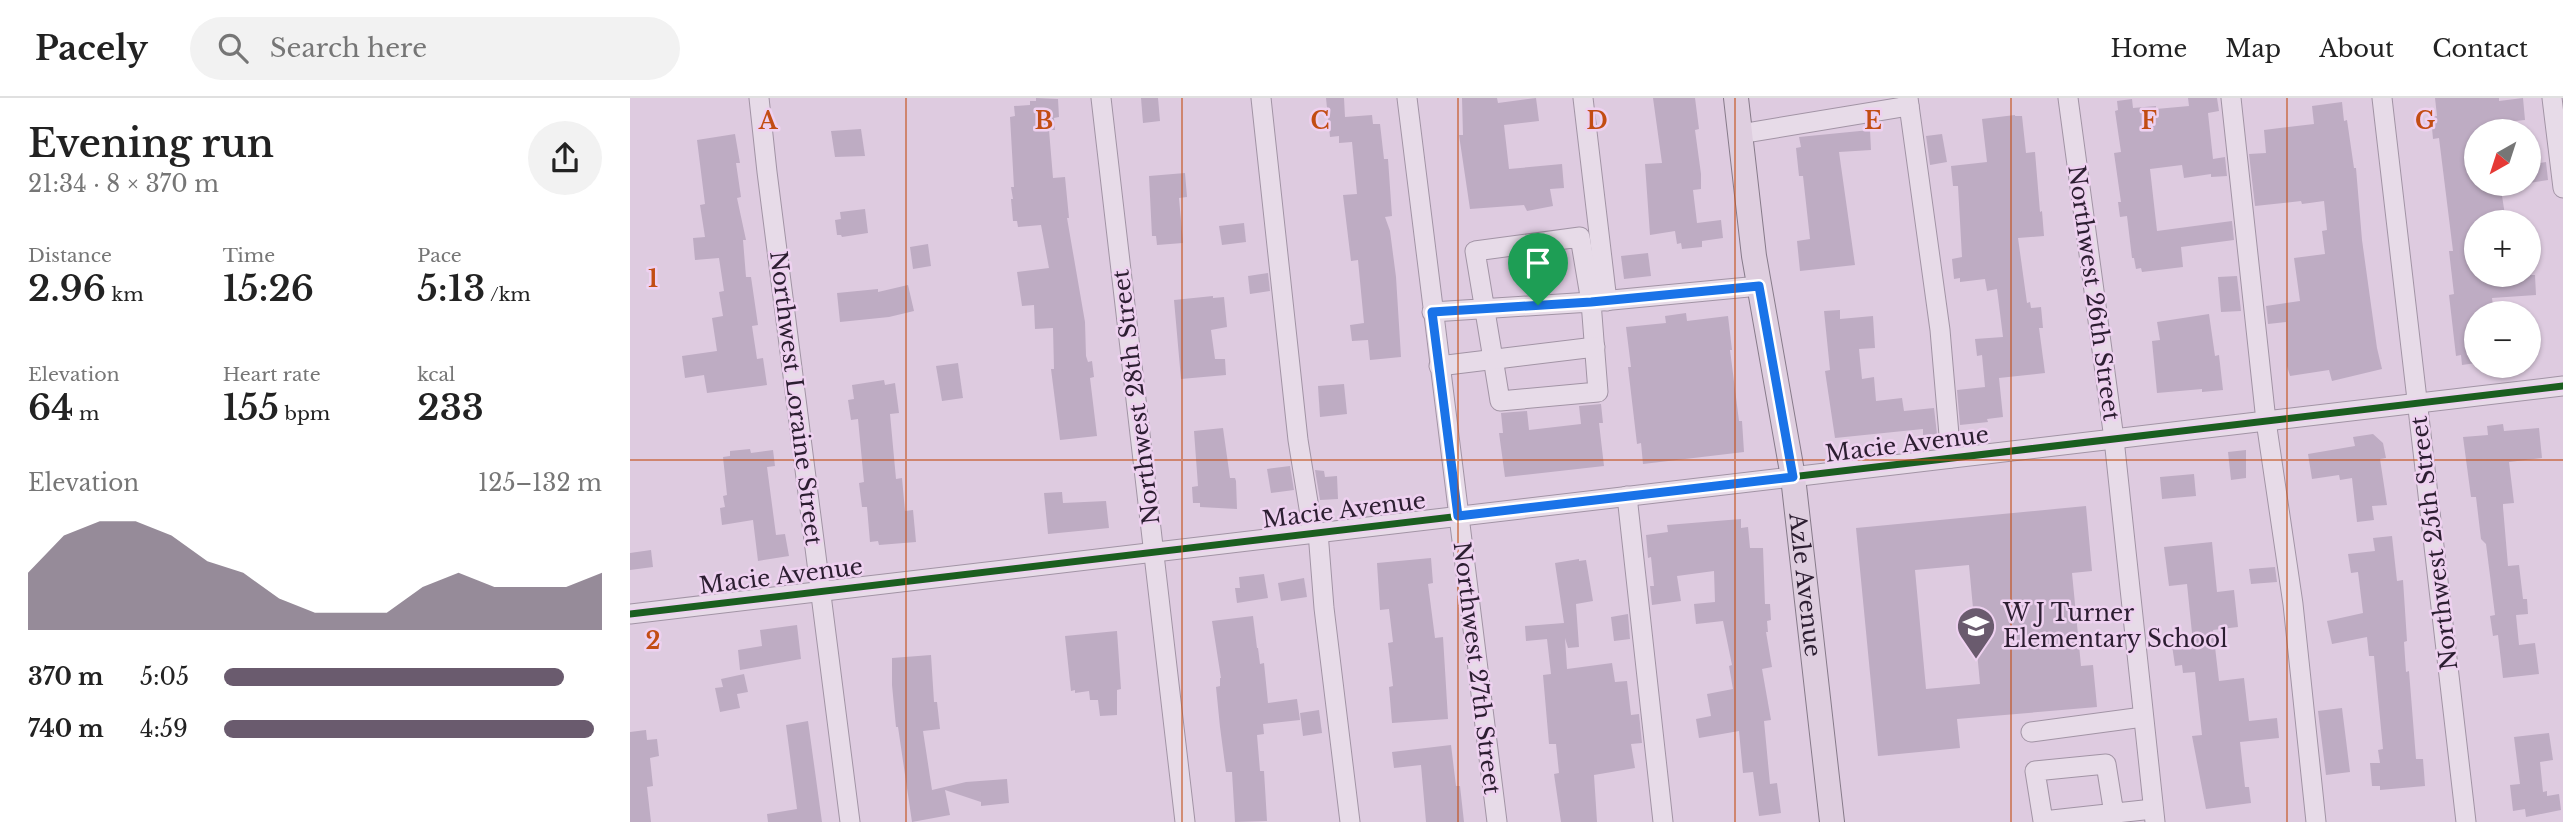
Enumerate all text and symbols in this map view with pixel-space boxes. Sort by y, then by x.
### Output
search box [190,17,680,80]
text: Pacely [35,28,148,69]
icon: search [214,29,252,67]
text: Search here [270,32,427,64]
text: Home [2111,34,2187,63]
text: Map [2225,34,2281,63]
text: About [2319,34,2394,63]
text: Contact [2432,34,2528,63]
text: A [758,107,779,135]
text: B [1035,107,1053,135]
text: C [1311,107,1329,135]
text: D [1586,107,1608,135]
text: E [1864,107,1882,135]
text: F [2141,107,2157,135]
text: G [2415,107,2435,135]
north arrow [2464,119,2541,196]
map controls [2464,119,2541,378]
text: Evening run [28,120,274,167]
button: share [528,121,602,195]
street label: Northwest 26th Street [2062,164,2126,423]
text: 21:34 · 8 × 370 m [28,170,219,198]
button: + [2464,210,2541,287]
pin [1508,233,1568,305]
text: Distance [28,244,112,267]
text: Time [223,244,275,267]
text: Pace [417,244,462,267]
icon: arrive [1519,244,1557,282]
street label: Northwest Loraine Street [764,249,828,547]
text: 1 [648,265,658,293]
text: 2.96 [28,267,106,310]
text: 15:26 [223,267,314,310]
text: 5:13 [417,267,485,310]
street label: Northwest 28th Street [1106,268,1166,526]
text: km [106,283,144,306]
text: /km [485,283,531,306]
button: − [2464,301,2541,378]
text: Elevation [28,363,120,386]
text: Heart rate [223,363,321,386]
text: kcal [417,363,455,386]
text: 64 [28,386,74,429]
text: 155 [223,386,279,429]
text: 233 [417,386,484,429]
text: m [74,402,99,425]
text: bpm [279,402,330,425]
street label: Northwest 25th Street [2404,414,2463,672]
street label: Macie Avenue [1824,420,1990,468]
text: Elevation [28,469,139,497]
text: 125–132 m [478,469,602,497]
street label: Macie Avenue [1261,486,1427,534]
street label: Azle Avenue [1783,510,1827,658]
street label: Northwest 27th Street [1448,540,1506,796]
street label: Macie Avenue [698,552,864,600]
place label: W J Turner Elementary School [2002,599,2228,653]
school or university icon: W J Turner Elementary School [1955,605,1997,660]
text: 2 [646,627,660,655]
text: 370 m [28,663,103,691]
text: 5:05 [140,663,189,691]
text: 740 m [28,715,104,743]
text: 4:59 [140,715,188,743]

